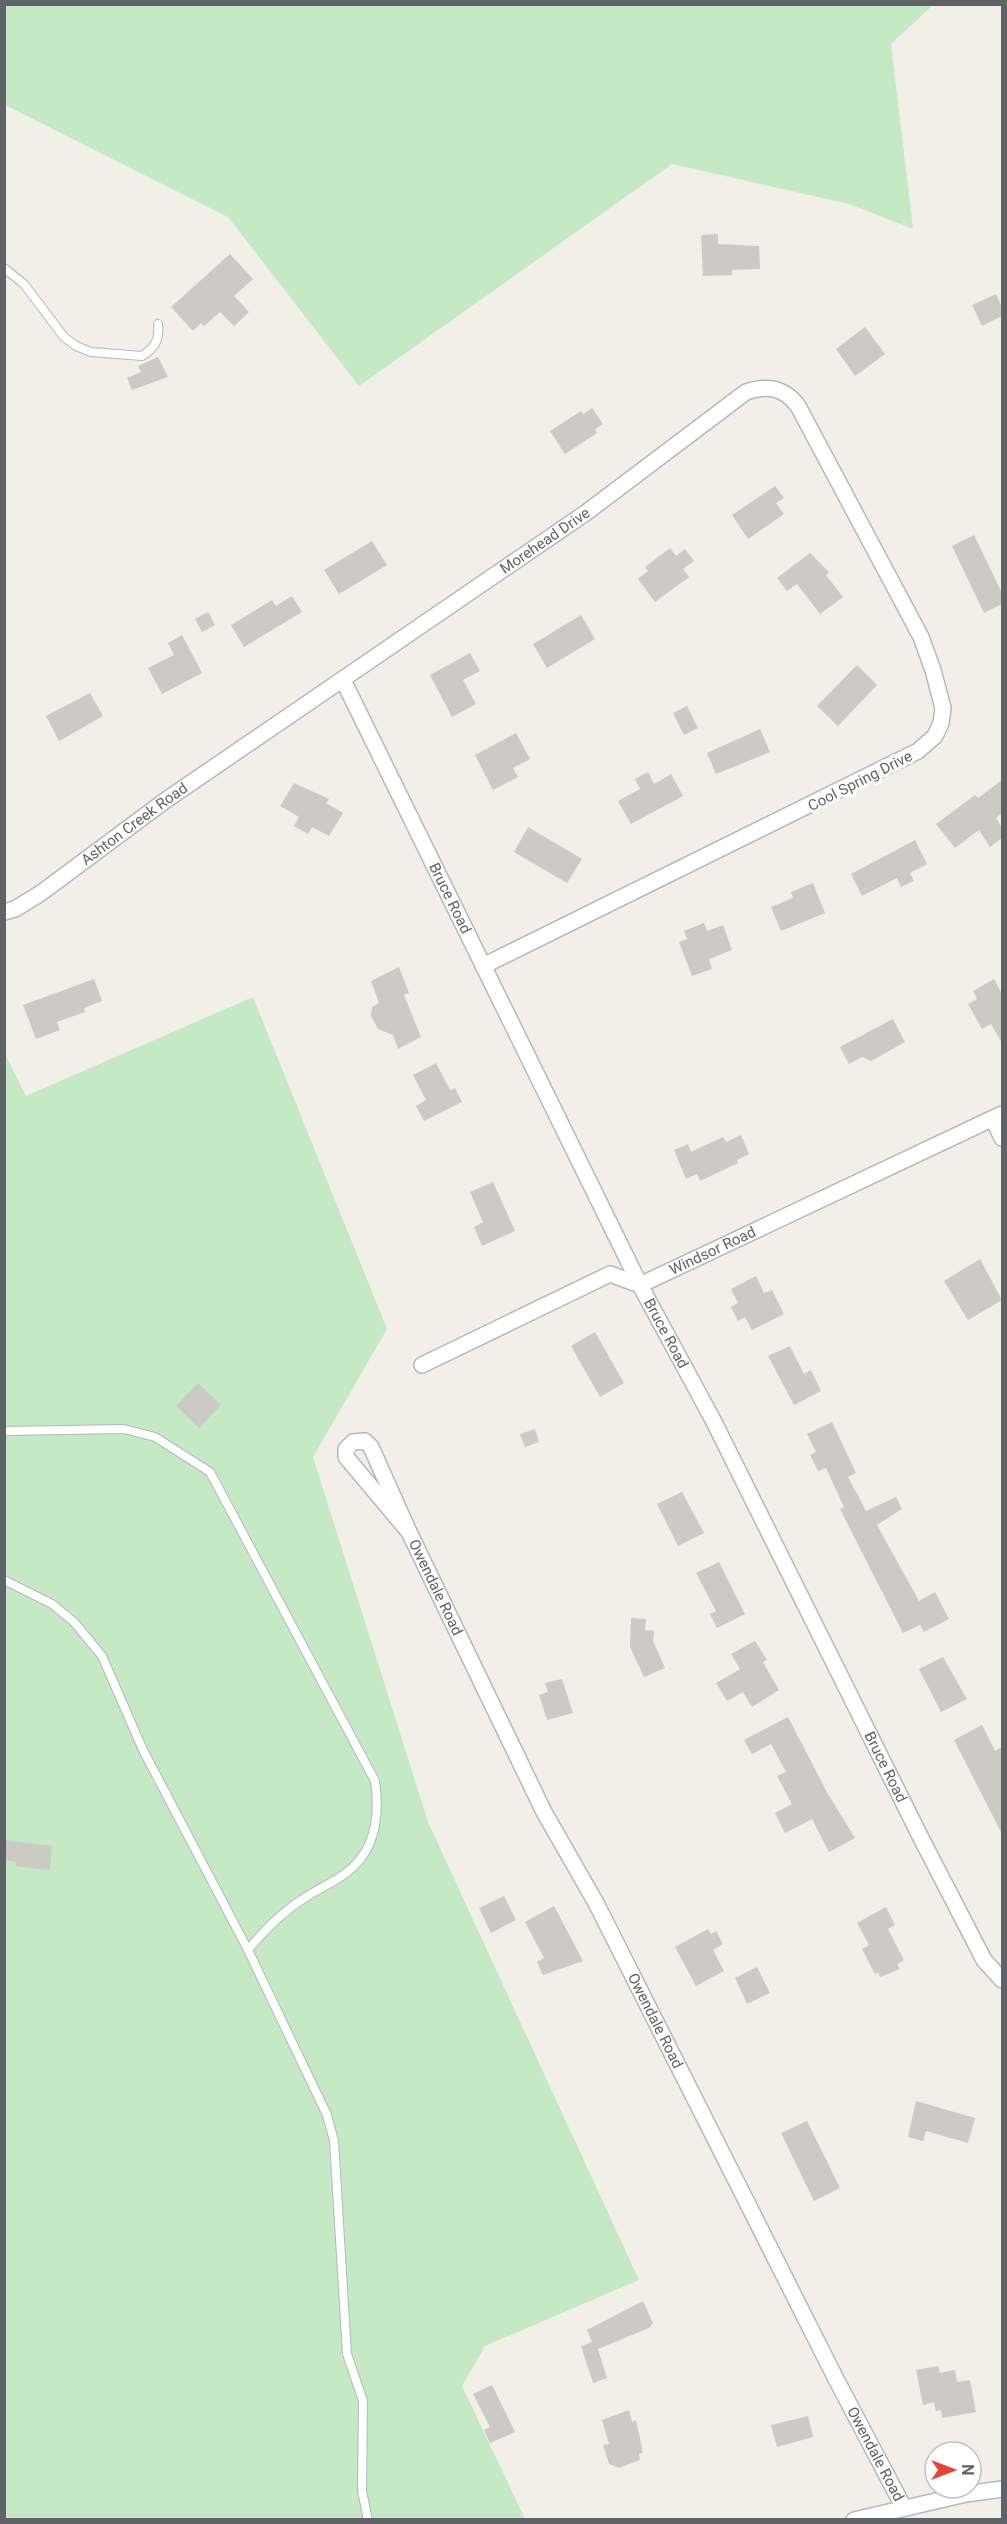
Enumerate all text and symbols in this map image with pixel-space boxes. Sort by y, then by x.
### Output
street label: Morehead Drive [497,504,593,578]
street label: Cool Spring Drive [805,747,915,815]
street label: Ashton Creek Road [78,779,191,869]
street label: Bruce Road [425,860,475,937]
street label: Windsor Road [666,1223,759,1279]
street label: Bruce Road [640,1295,692,1371]
street label: Owendale Road [405,1537,466,1638]
street label: Bruce Road [861,1729,911,1805]
street label: Owendale Road [624,1970,687,2071]
street label: Owendale Road [843,2404,908,2504]
north arrow [923,2440,983,2500]
text: N [958,2464,977,2476]

